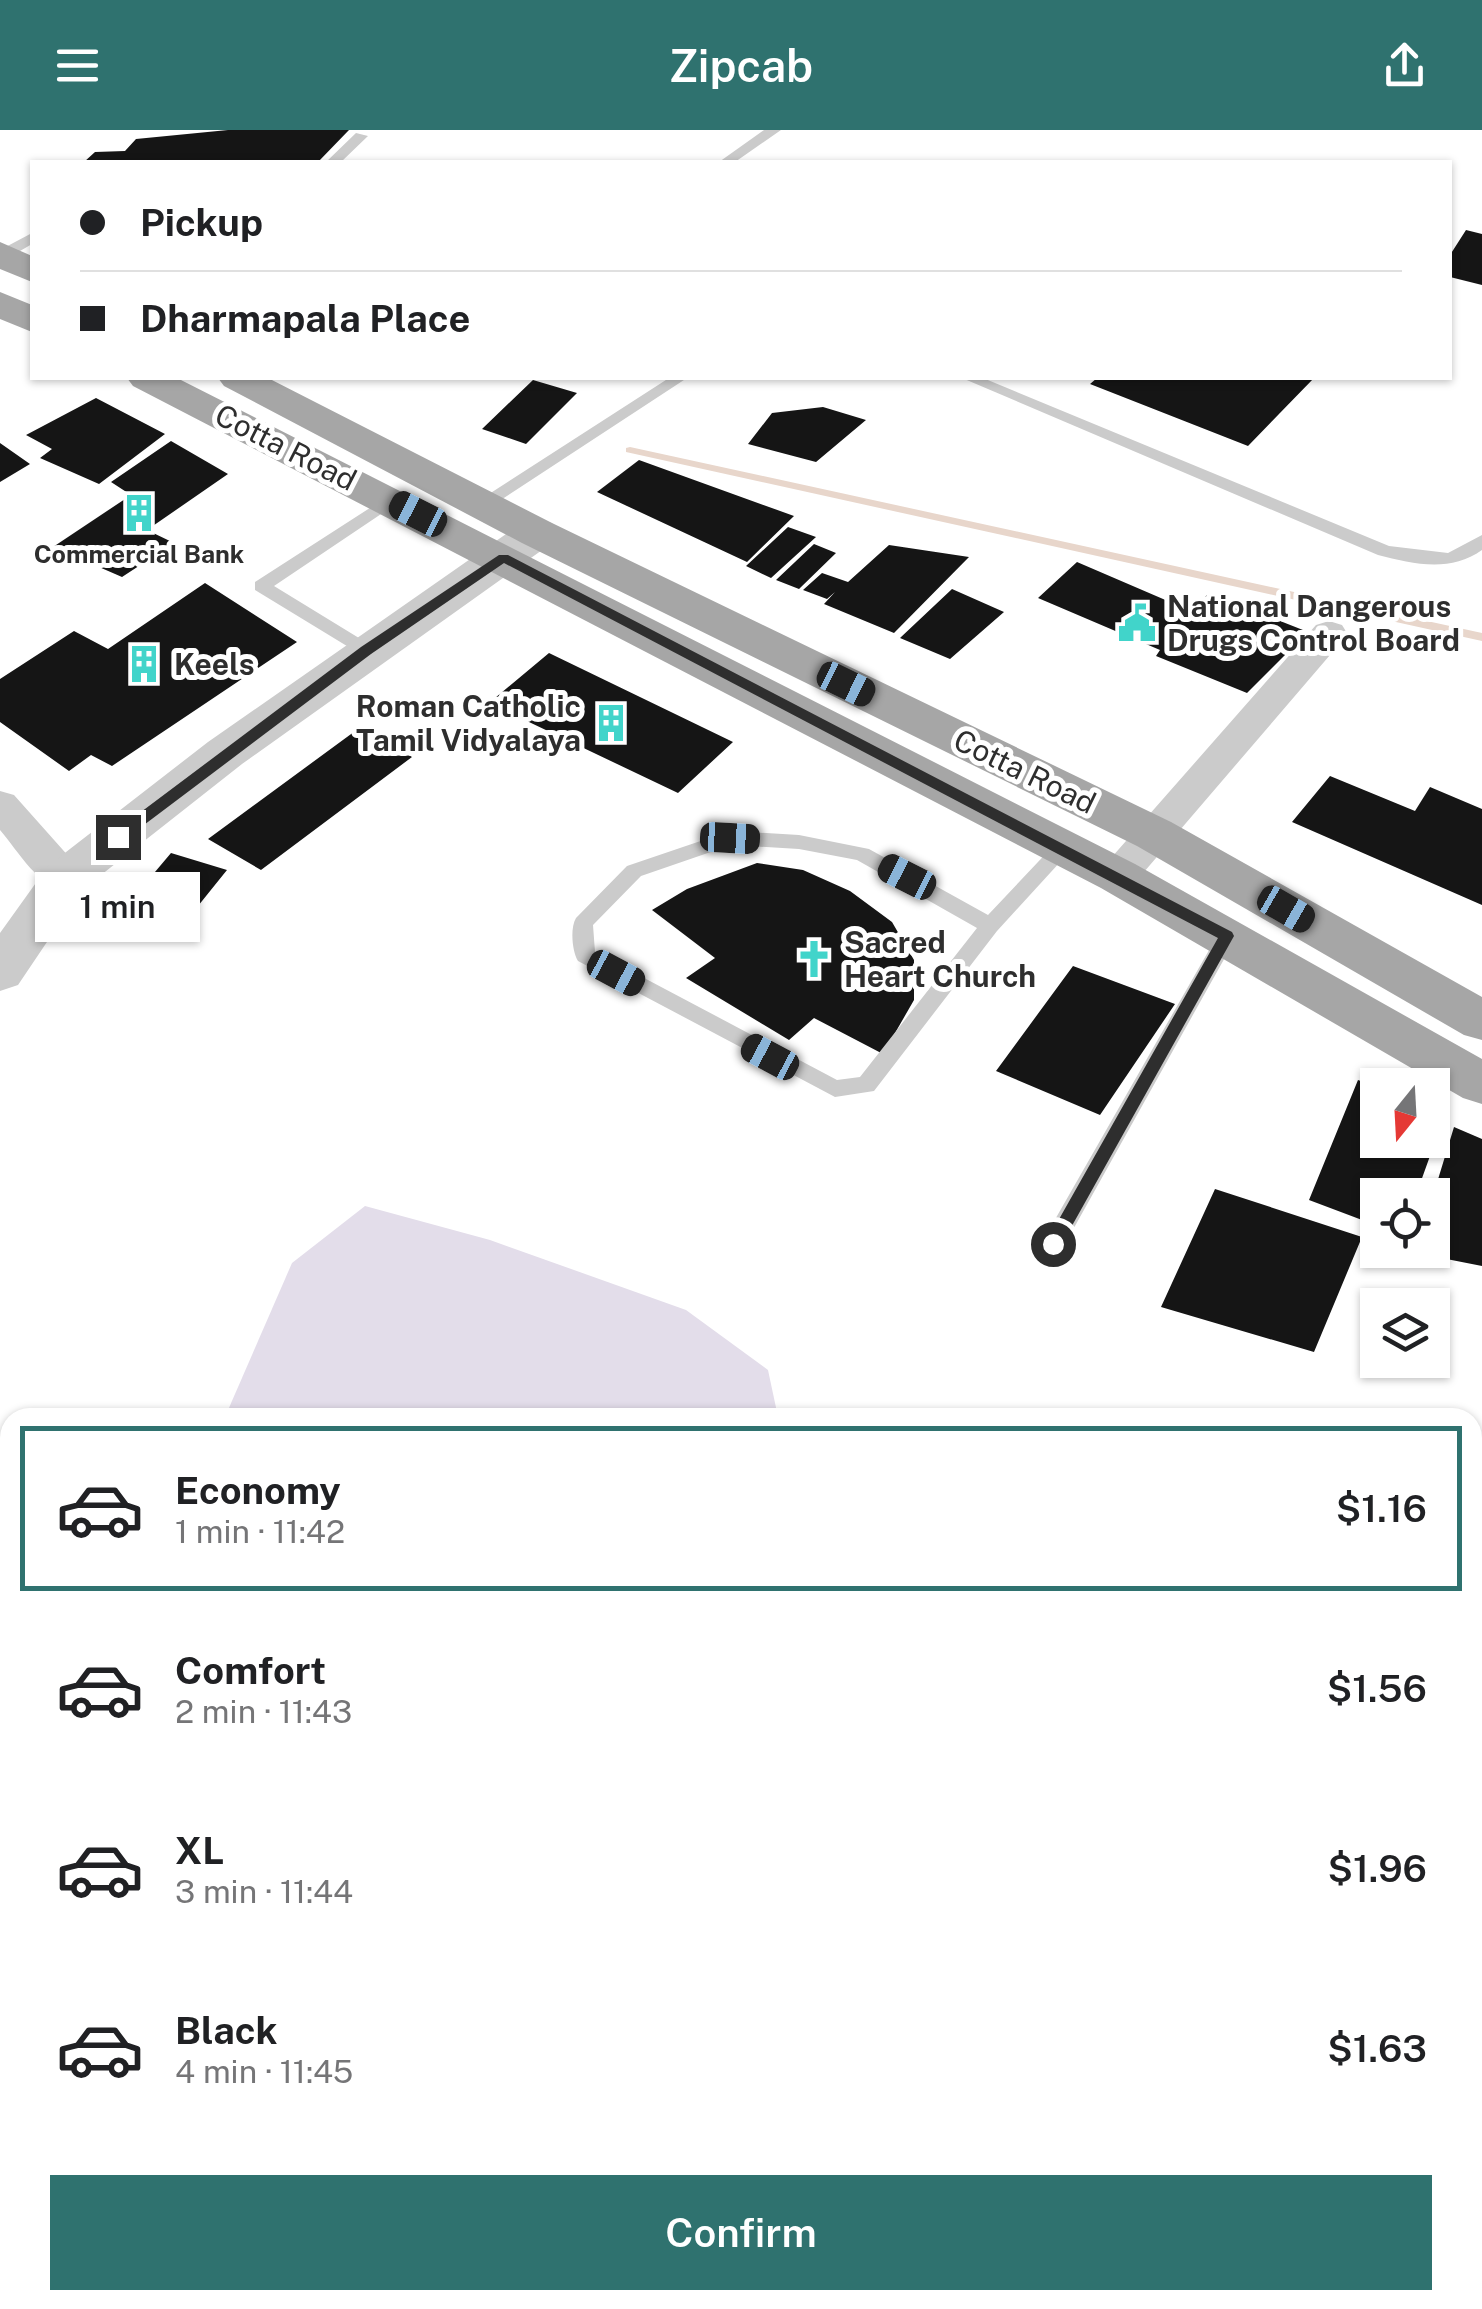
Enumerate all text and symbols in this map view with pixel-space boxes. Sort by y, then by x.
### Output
icon: menu [50,38,105,93]
icon: share [1377,38,1432,93]
text: Zipcab [669,39,813,92]
text: Pickup [140,200,263,245]
text: Dharmapala Place [140,296,471,341]
street label: Cotta Road [209,396,363,498]
car [384,487,452,541]
building icon: Commercial Bank [118,492,160,534]
place label: Commercial Bank [34,539,245,569]
place label: National Dangerous Drugs Control Board [1167,588,1460,658]
public building icon: National Dangerous Drugs Control Board [1116,602,1158,644]
building icon: Keels [123,643,165,685]
place label: Keels [174,646,255,682]
car [812,657,880,711]
place label: Roman Catholic Tamil Vidyalaya [356,688,581,758]
building icon: Roman Catholic Tamil Vidyalaya [590,702,632,744]
street label: Cotta Road [948,721,1102,821]
route end [96,815,141,860]
car [699,821,761,855]
car [873,850,941,904]
callout: 1 min [36,872,200,942]
car [1253,881,1319,937]
text: 1 min [79,888,156,925]
place label: Sacred Heart Church [844,924,1036,994]
church icon: Sacred Heart Church [793,938,835,980]
car [582,946,650,1000]
car [736,1030,804,1084]
north arrow [1360,1068,1450,1158]
map controls [1360,1068,1450,1378]
button: locate [1360,1178,1450,1268]
route start [1031,1222,1076,1267]
button: layers [1360,1288,1450,1378]
icon: car [55,1464,145,1554]
text: Economy [175,1468,341,1513]
text: $1.16 [1336,1486,1427,1531]
text: 1 min · 11:42 [175,1513,345,1550]
icon: car [55,1644,145,1734]
text: Comfort [175,1648,326,1693]
text: $1.56 [1327,1666,1427,1711]
text: 2 min · 11:43 [175,1693,352,1730]
icon: car [55,1824,145,1914]
text: XL [175,1828,224,1873]
text: $1.96 [1327,1846,1427,1891]
text: 3 min · 11:44 [175,1873,353,1910]
icon: car [55,2004,145,2094]
text: Black [175,2008,278,2053]
text: $1.63 [1327,2026,1427,2071]
text: 4 min · 11:45 [175,2053,353,2090]
button: Confirm [50,2175,1432,2290]

